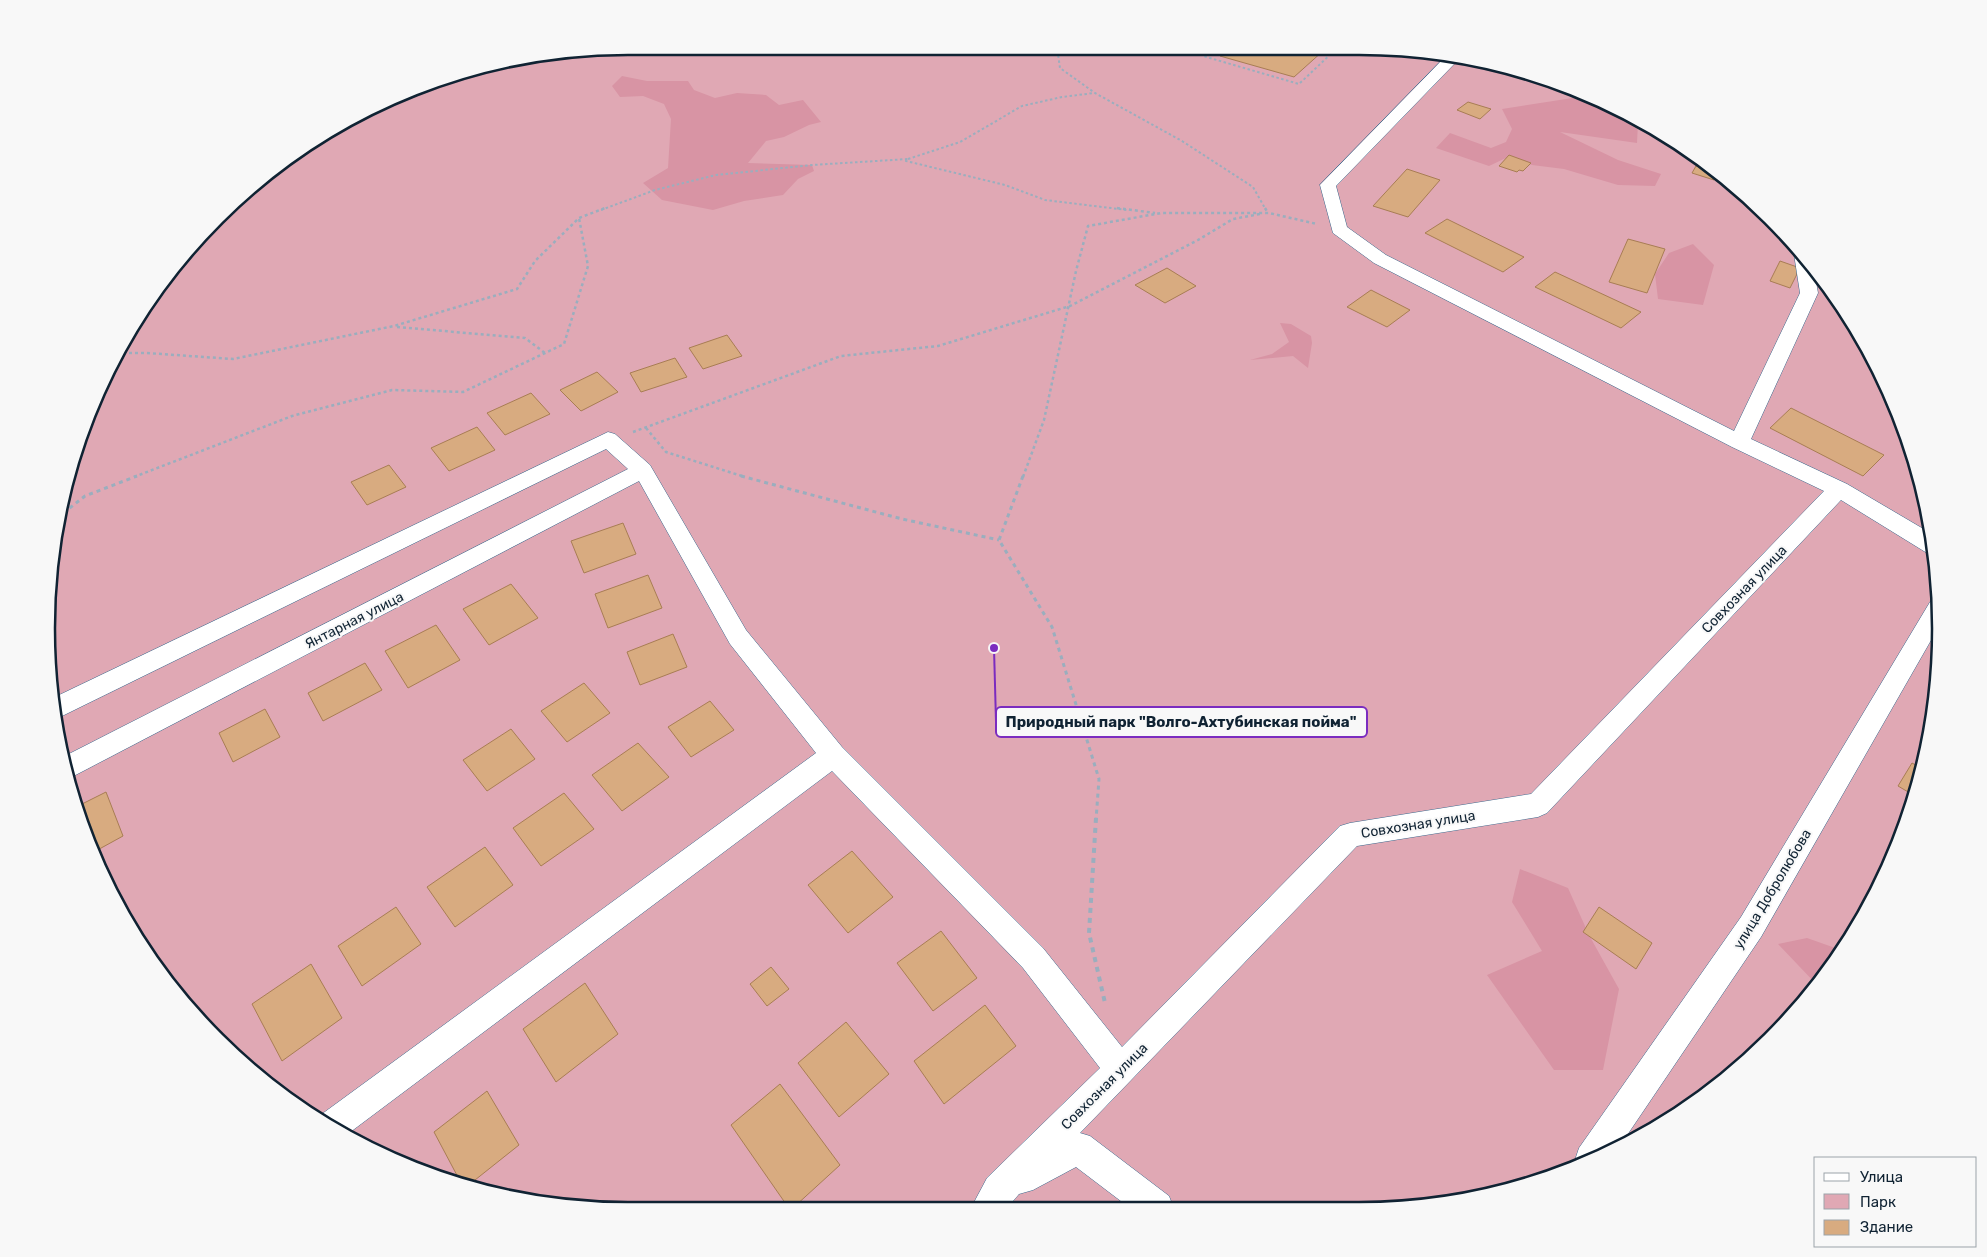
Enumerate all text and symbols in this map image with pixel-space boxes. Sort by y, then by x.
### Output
street label: Совхозная улица [1698,542,1791,637]
street label: Янтарная улица [302,588,406,653]
callout: Природный парк "Волго-Ахтубинская пойма" [996,707,1367,737]
text: Природный парк "Волго-Ахтубинская пойма" [1005,713,1357,731]
street label: Совхозная улица [1360,807,1476,842]
street label: улица Добролюбова [1730,826,1815,952]
street label: Совхозная улица [1057,1039,1151,1133]
legend [1814,1157,1977,1247]
text: Улица [1860,1168,1903,1186]
text: Парк [1860,1193,1896,1211]
text: Здание [1860,1218,1913,1236]

